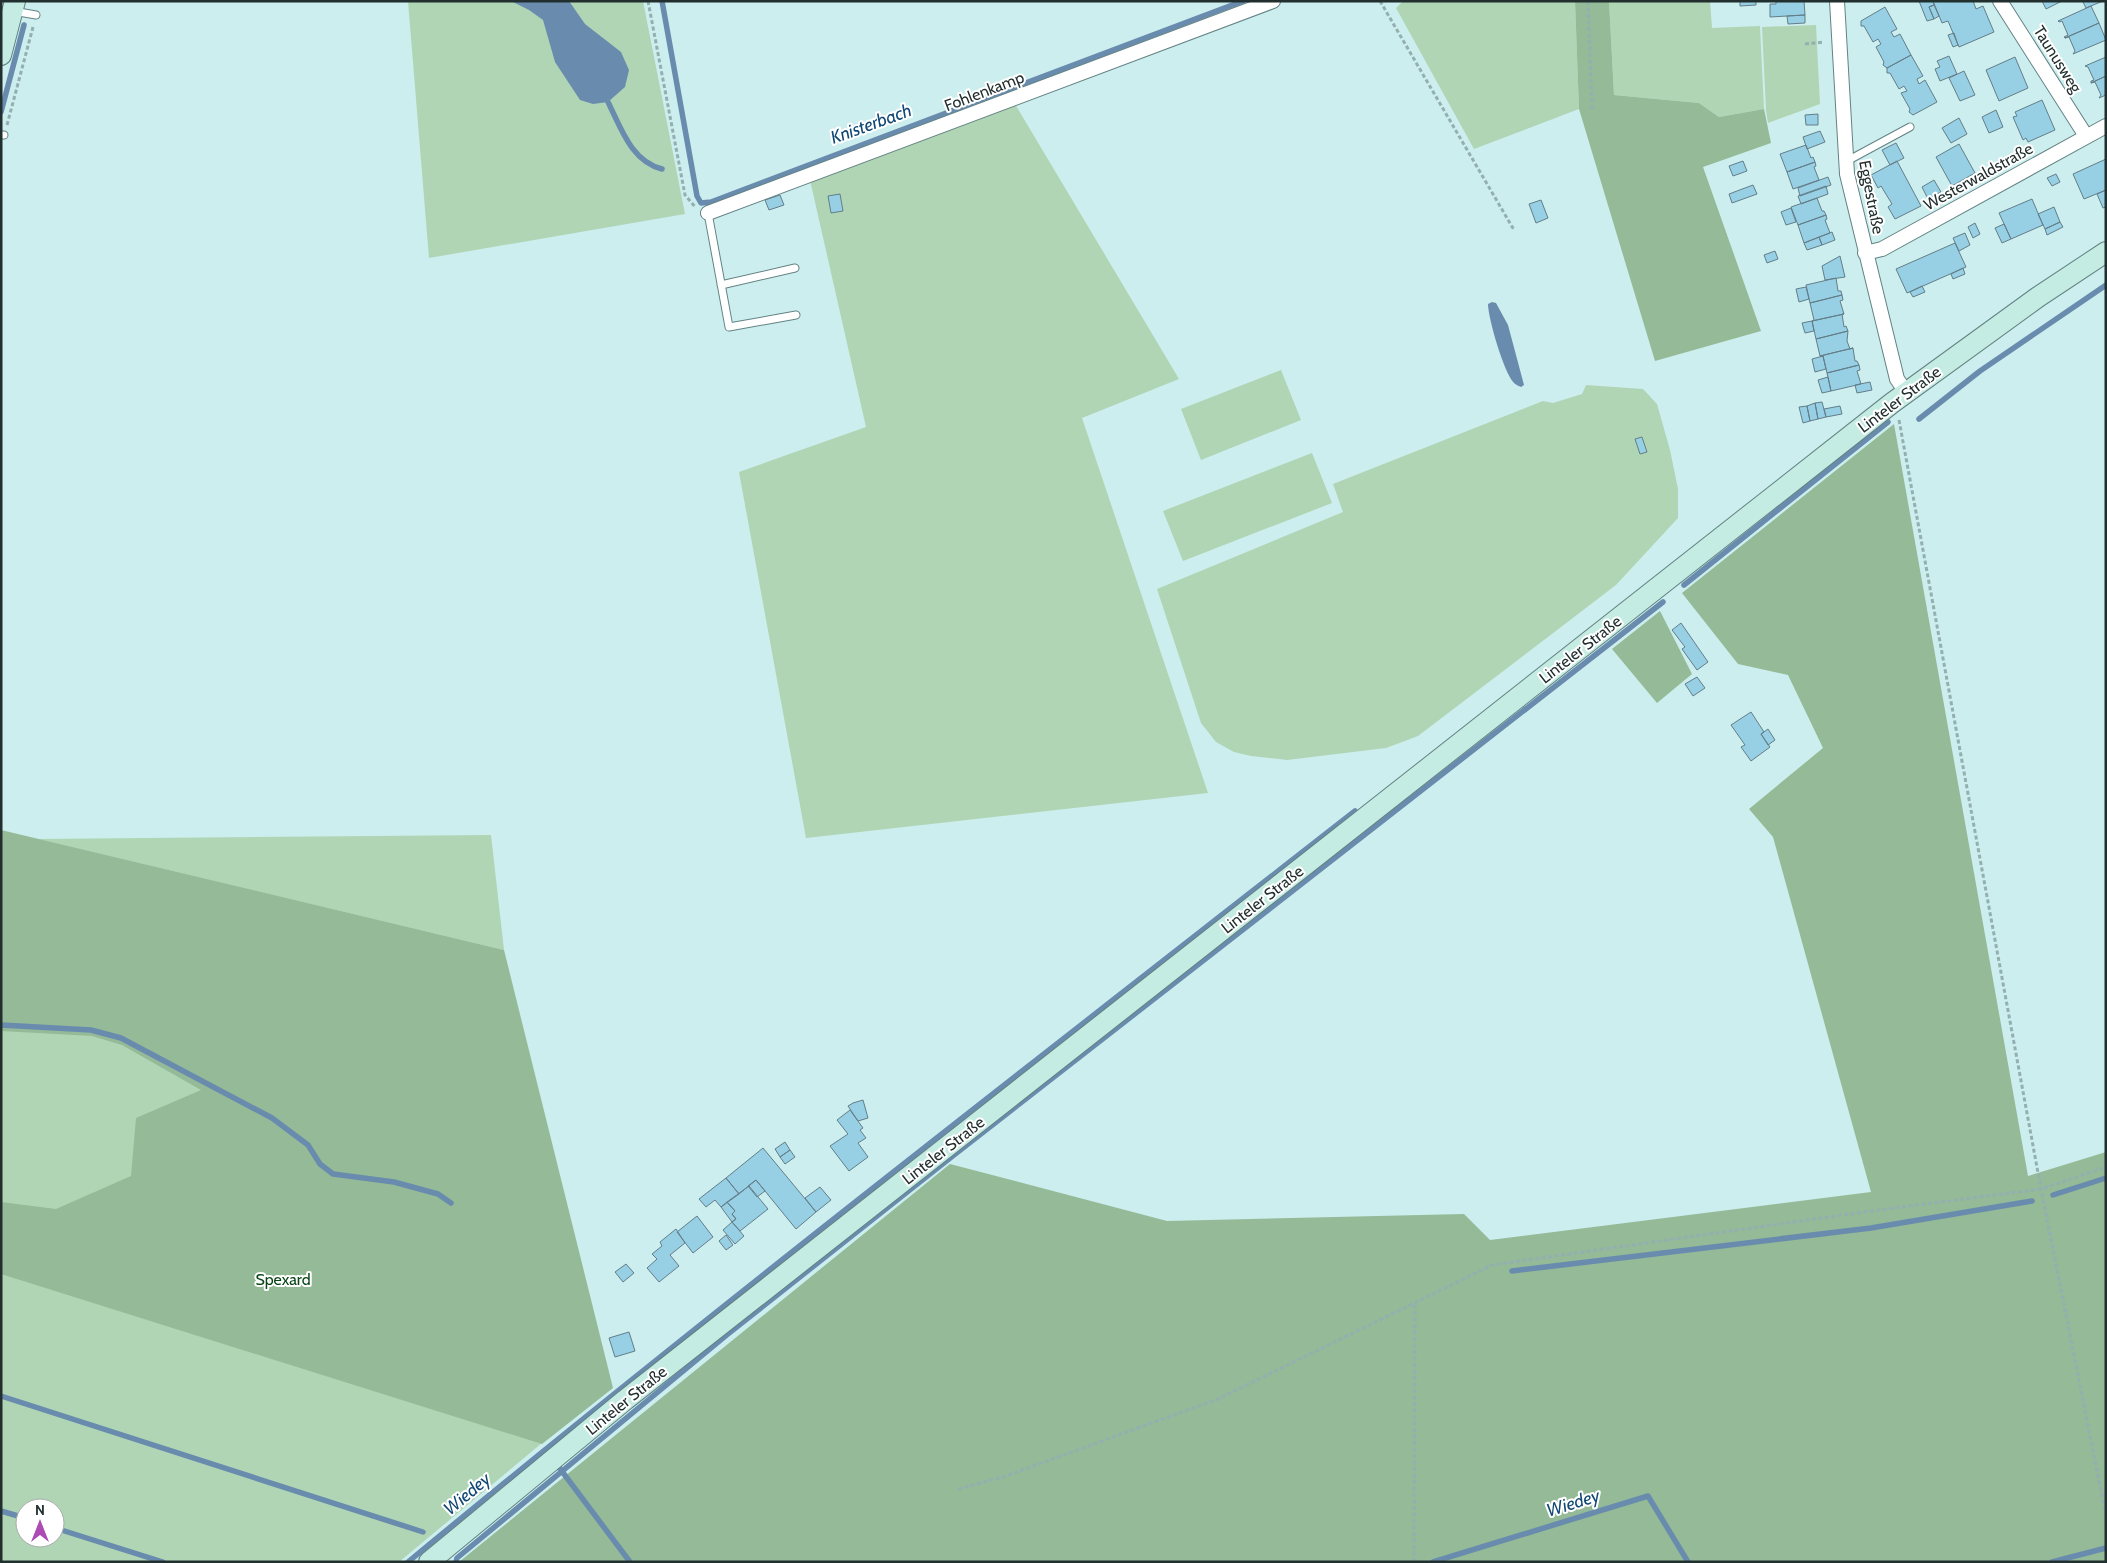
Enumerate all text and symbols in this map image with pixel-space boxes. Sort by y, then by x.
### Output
street label: Taunusweg [2030,22,2086,97]
street label: Fohlenkamp [942,68,1027,115]
water label: Knisterbach [827,99,915,149]
street label: Westerwaldstraße [1920,139,2036,214]
street label: Eggestraße [1855,159,1888,236]
street label: Linteler Straße [1854,362,1944,437]
street label: Linteler Straße [1536,612,1625,687]
street label: Linteler Straße [1218,862,1307,937]
street label: Linteler Straße [899,1113,988,1188]
park label: Spexard [255,1270,311,1289]
street label: Linteler Straße [582,1362,671,1439]
water label: Wiedey [439,1468,495,1520]
water label: Wiedey [1544,1484,1603,1521]
north arrow [15,1498,65,1548]
text: N [35,1501,45,1519]

